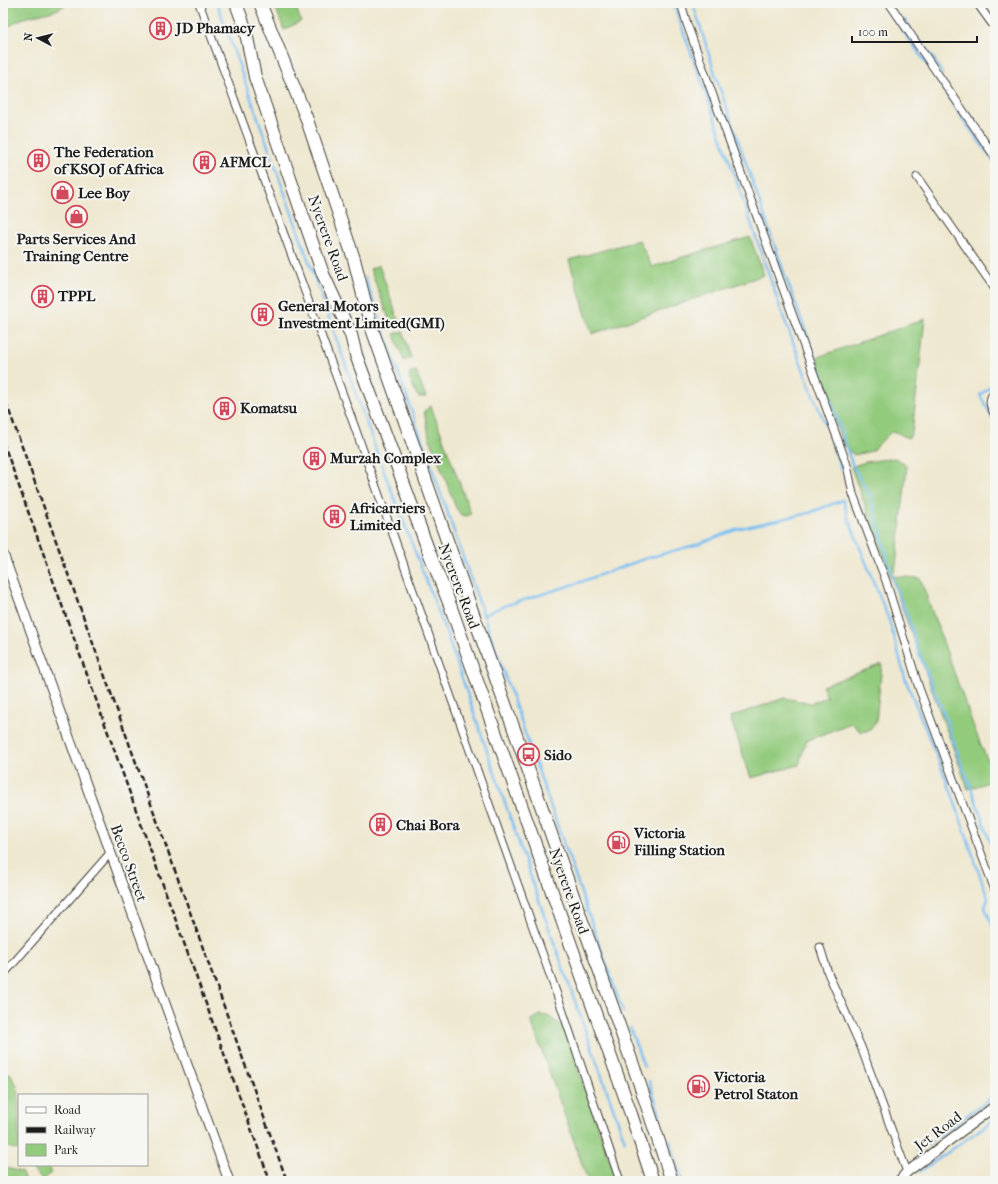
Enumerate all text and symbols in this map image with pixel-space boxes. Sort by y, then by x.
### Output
building icon: JD Phamacy [147,15,173,41]
north arrow [18,18,58,58]
scale bar [852,18,977,44]
place label: JD Phamacy [174,19,256,37]
text: 100 m [858,25,888,39]
text: N [22,31,36,42]
place label: The Federation of KSOJ of Africa [53,143,164,178]
building icon: The Federation of KSOJ of Africa [26,148,52,174]
building icon: AFMCL [192,149,218,175]
place label: AFMCL [219,153,271,171]
shop icon: Lee Boy [50,180,76,206]
place label: Lee Boy [78,184,131,202]
street label: Nyerere Road [304,193,352,284]
shop icon: Parts Services And Training Centre [63,203,89,229]
place label: Parts Services And Training Centre [16,230,136,265]
building icon: TPPL [29,283,55,309]
place label: TPPL [57,287,96,305]
place label: General Motors Investment Limited(GMI) [278,297,445,332]
building icon: General Motors Investment Limited(GMI) [250,302,276,328]
building icon: Komatsu [211,395,237,421]
place label: Komatsu [240,399,297,417]
building icon: Murzah Complex [302,445,328,471]
place label: Murzah Complex [329,449,441,467]
place label: Africarriers Limited [349,499,426,534]
building icon: Africarriers Limited [322,504,348,530]
street label: Nyerere Road [434,541,484,632]
bus stop icon: Sido [516,742,542,768]
place label: Sido [544,746,572,764]
building icon: Chai Bora [368,812,394,838]
place label: Chai Bora [396,816,461,834]
street label: Becco Street [107,822,151,905]
place label: Victoria Filling Station [633,824,725,859]
fuel station icon: Victoria Filling Station [606,829,632,855]
street label: Nyerere Road [545,846,593,937]
place label: Victoria Petrol Staton [713,1068,799,1103]
fuel station icon: Victoria Petrol Staton [686,1073,712,1099]
legend [18,1094,148,1166]
text: Road [54,1103,81,1117]
street label: Jet Road [910,1107,966,1155]
text: Railway [54,1123,96,1137]
text: Park [54,1143,79,1157]

